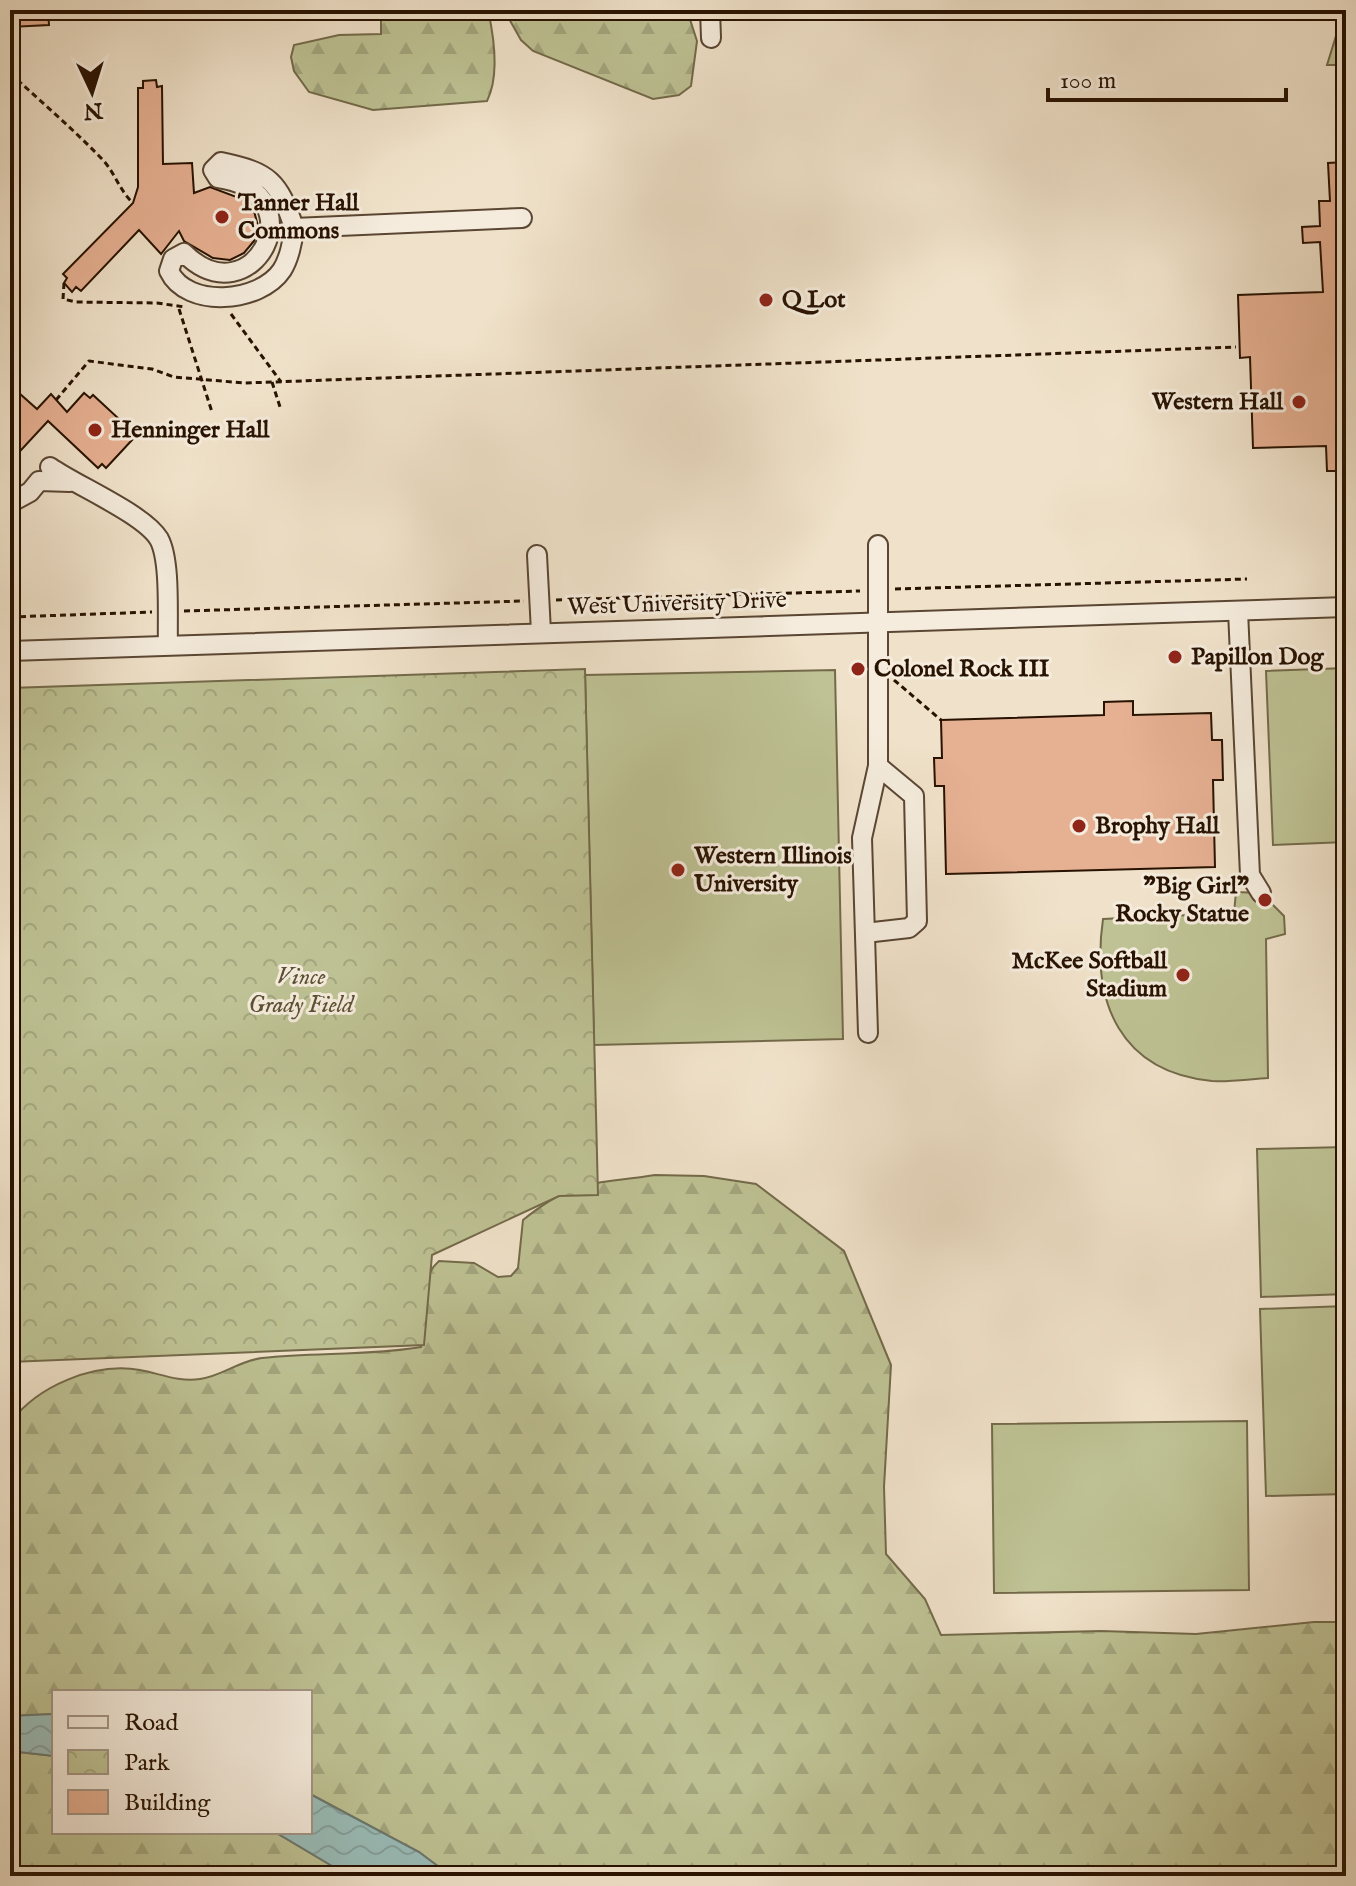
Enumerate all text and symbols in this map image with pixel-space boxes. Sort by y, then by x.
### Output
north arrow [52,52,132,132]
scale bar [1048,52,1286,102]
text: 100 m [1060,66,1116,97]
text: N [83,95,105,125]
place label: Tanner Hall Commons [237,188,359,247]
marker: Tanner Hall Commons [213,208,231,226]
place label: Q Lot [782,285,846,316]
marker: Q Lot [757,291,775,309]
place label: Western Hall [1151,387,1283,418]
marker: Western Hall [1290,393,1308,411]
place label: Henninger Hall [111,415,270,446]
marker: Henninger Hall [86,421,104,439]
street label: West University Drive [567,585,787,623]
place label: Papillon Dog [1191,642,1325,673]
marker: Papillon Dog [1166,648,1184,666]
place label: Colonel Rock III [874,654,1050,685]
marker: Colonel Rock III [849,660,867,678]
place label: Brophy Hall [1095,811,1220,842]
marker: Brophy Hall [1070,817,1088,835]
place label: Western Illinois University [693,841,852,900]
marker: Western Illinois University [669,861,687,879]
place label: "Big Girl" Rocky Statue [1115,871,1249,930]
marker: "Big Girl" Rocky Statue [1256,891,1274,909]
place label: McKee Softball Stadium [1011,946,1167,1005]
park label: Vince Grady Field [248,962,355,1021]
marker: McKee Softball Stadium [1174,966,1192,984]
legend [52,1690,312,1834]
text: Road [124,1708,178,1739]
text: Park [124,1748,170,1779]
text: Building [124,1788,211,1819]

